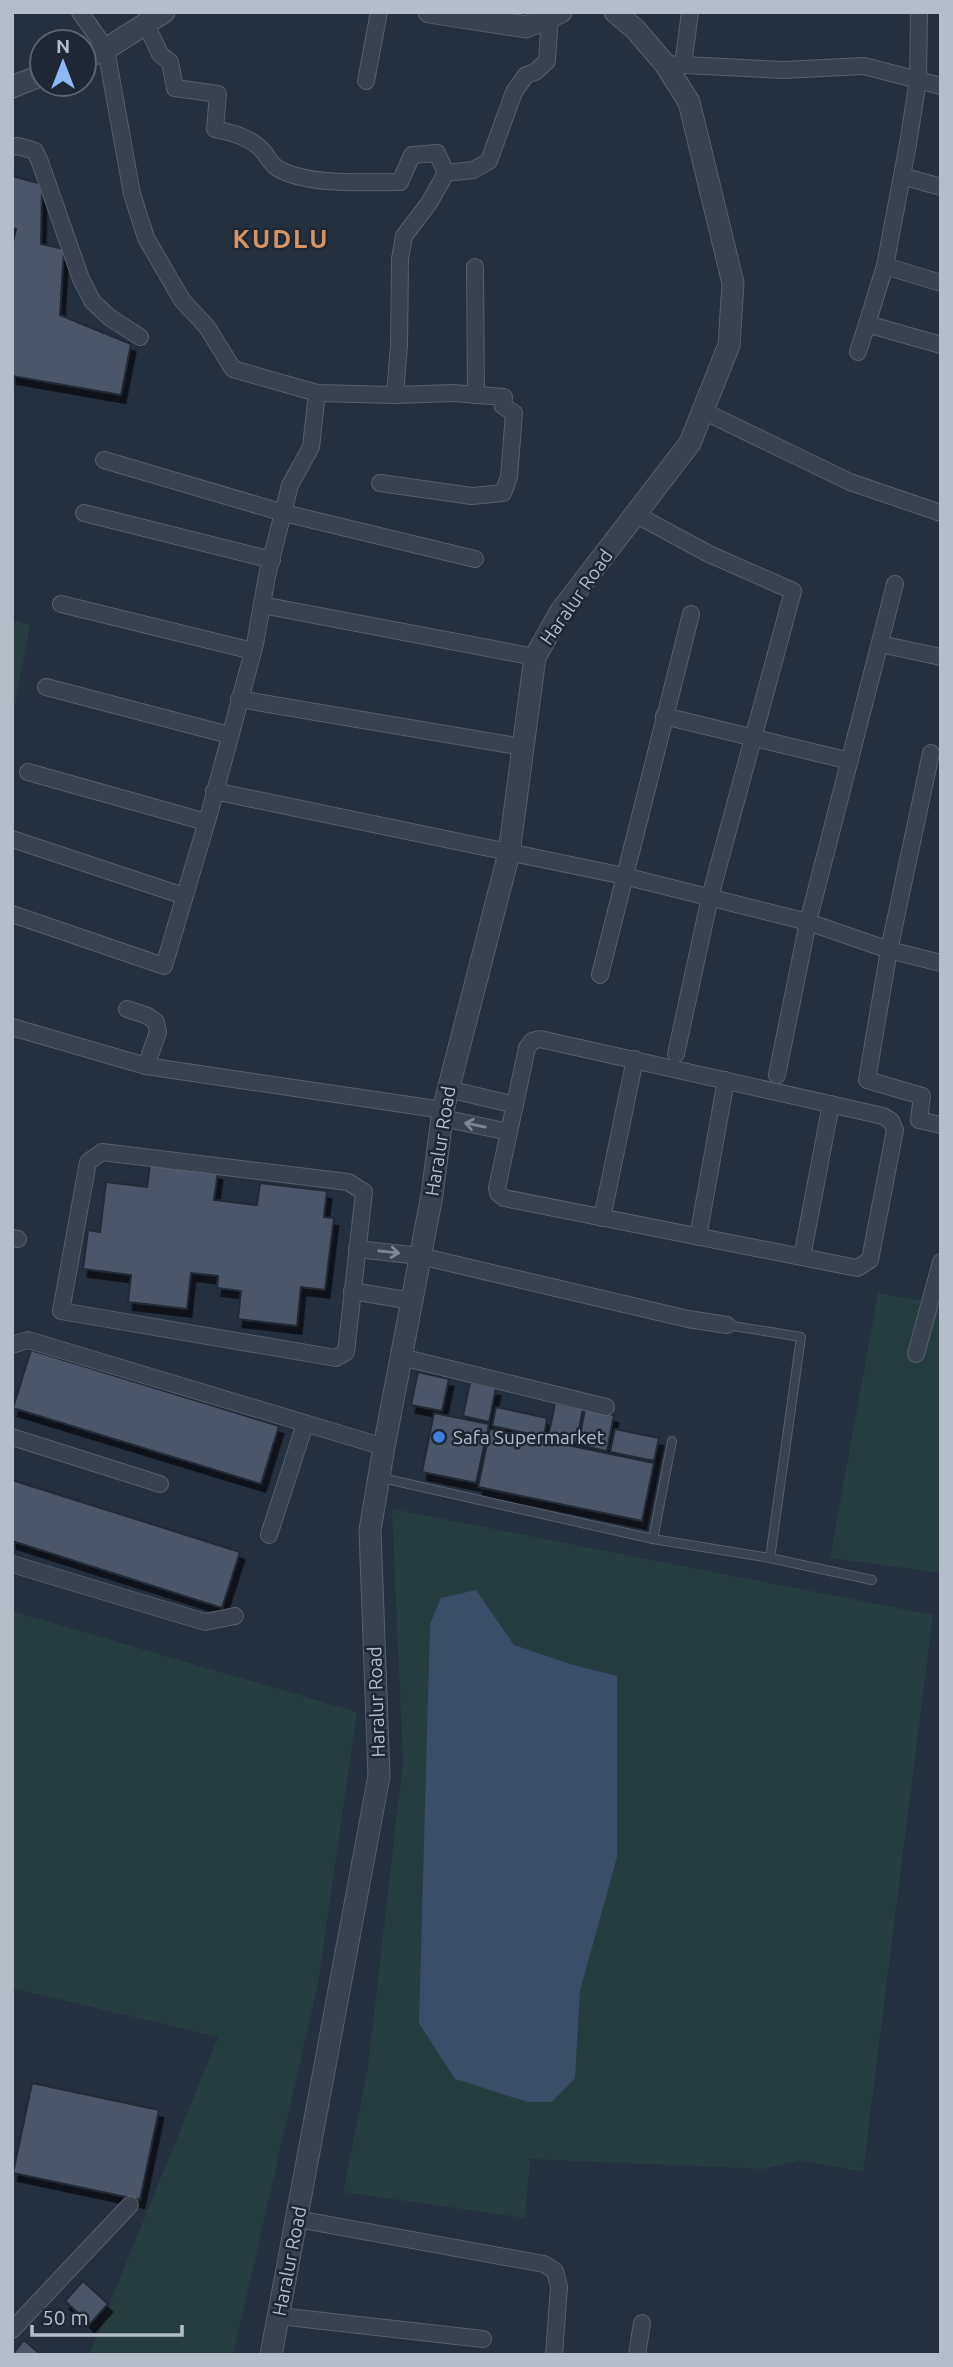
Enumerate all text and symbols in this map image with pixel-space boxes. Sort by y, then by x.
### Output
north arrow [28,28,98,98]
text: N [56,35,70,57]
district label: KUDLU [233,224,329,253]
street label: Haralur Road [535,545,617,649]
street label: Haralur Road [420,1084,460,1198]
one-way arrow [464,1117,487,1131]
one-way arrow [377,1246,400,1259]
place label: Safa Supermarket [453,1426,605,1448]
marker: Safa Supermarket [431,1429,447,1445]
street label: Haralur Road [363,1646,389,1758]
street label: Haralur Road [268,2204,310,2318]
scale bar [32,2294,182,2338]
text: 50 m [42,2305,89,2329]

